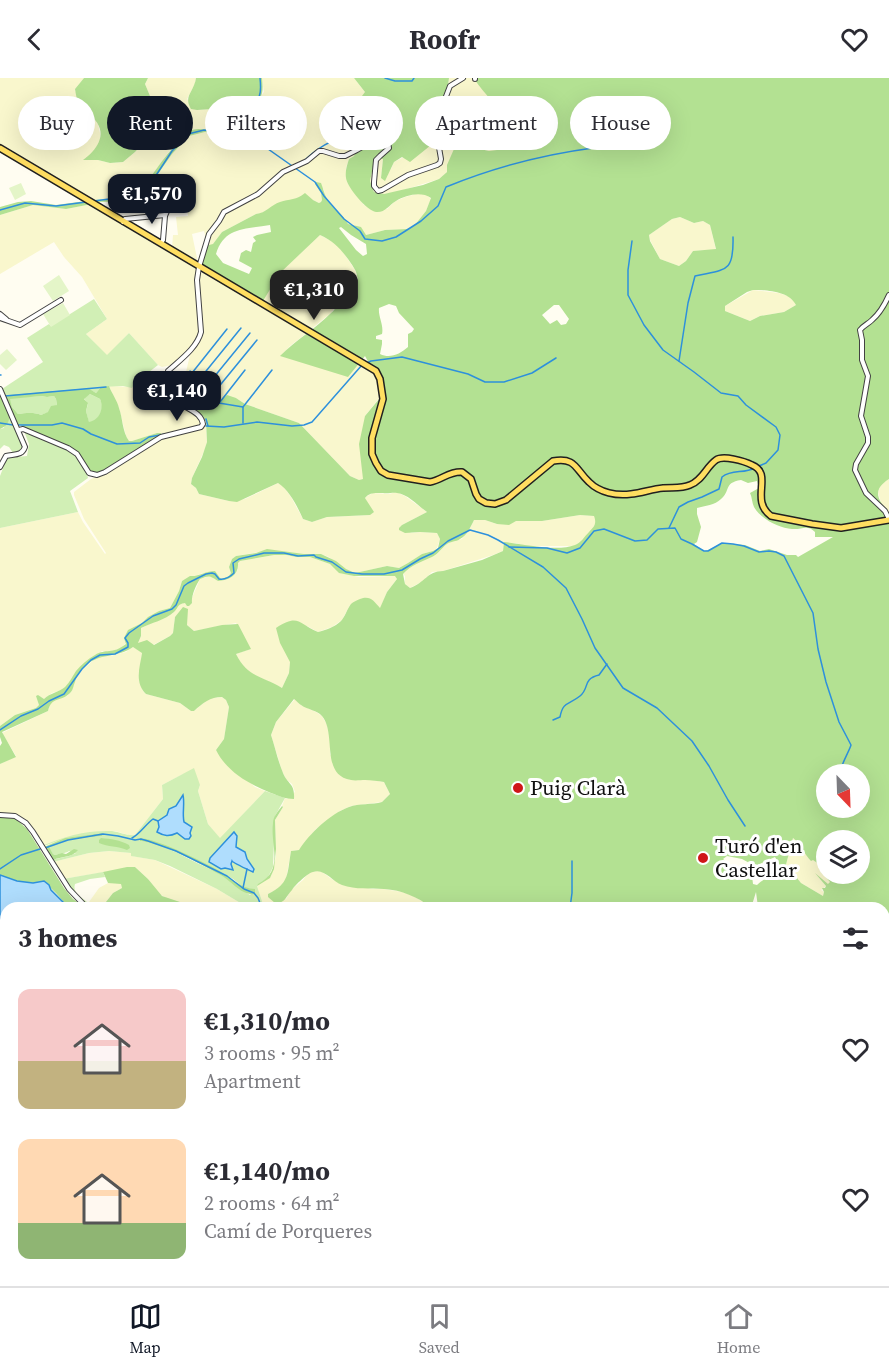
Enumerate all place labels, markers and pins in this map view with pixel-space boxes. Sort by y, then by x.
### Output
pin: €1,570 [103,174,201,225]
pin: €1,310 [265,270,363,321]
pin: €1,140 [128,371,226,422]
place label: Puig Clarà [530,773,626,802]
marker: Puig Clarà [511,781,525,795]
place label: Turó d'en Castellar [715,831,803,884]
marker: Turó d'en Castellar [696,851,710,865]

